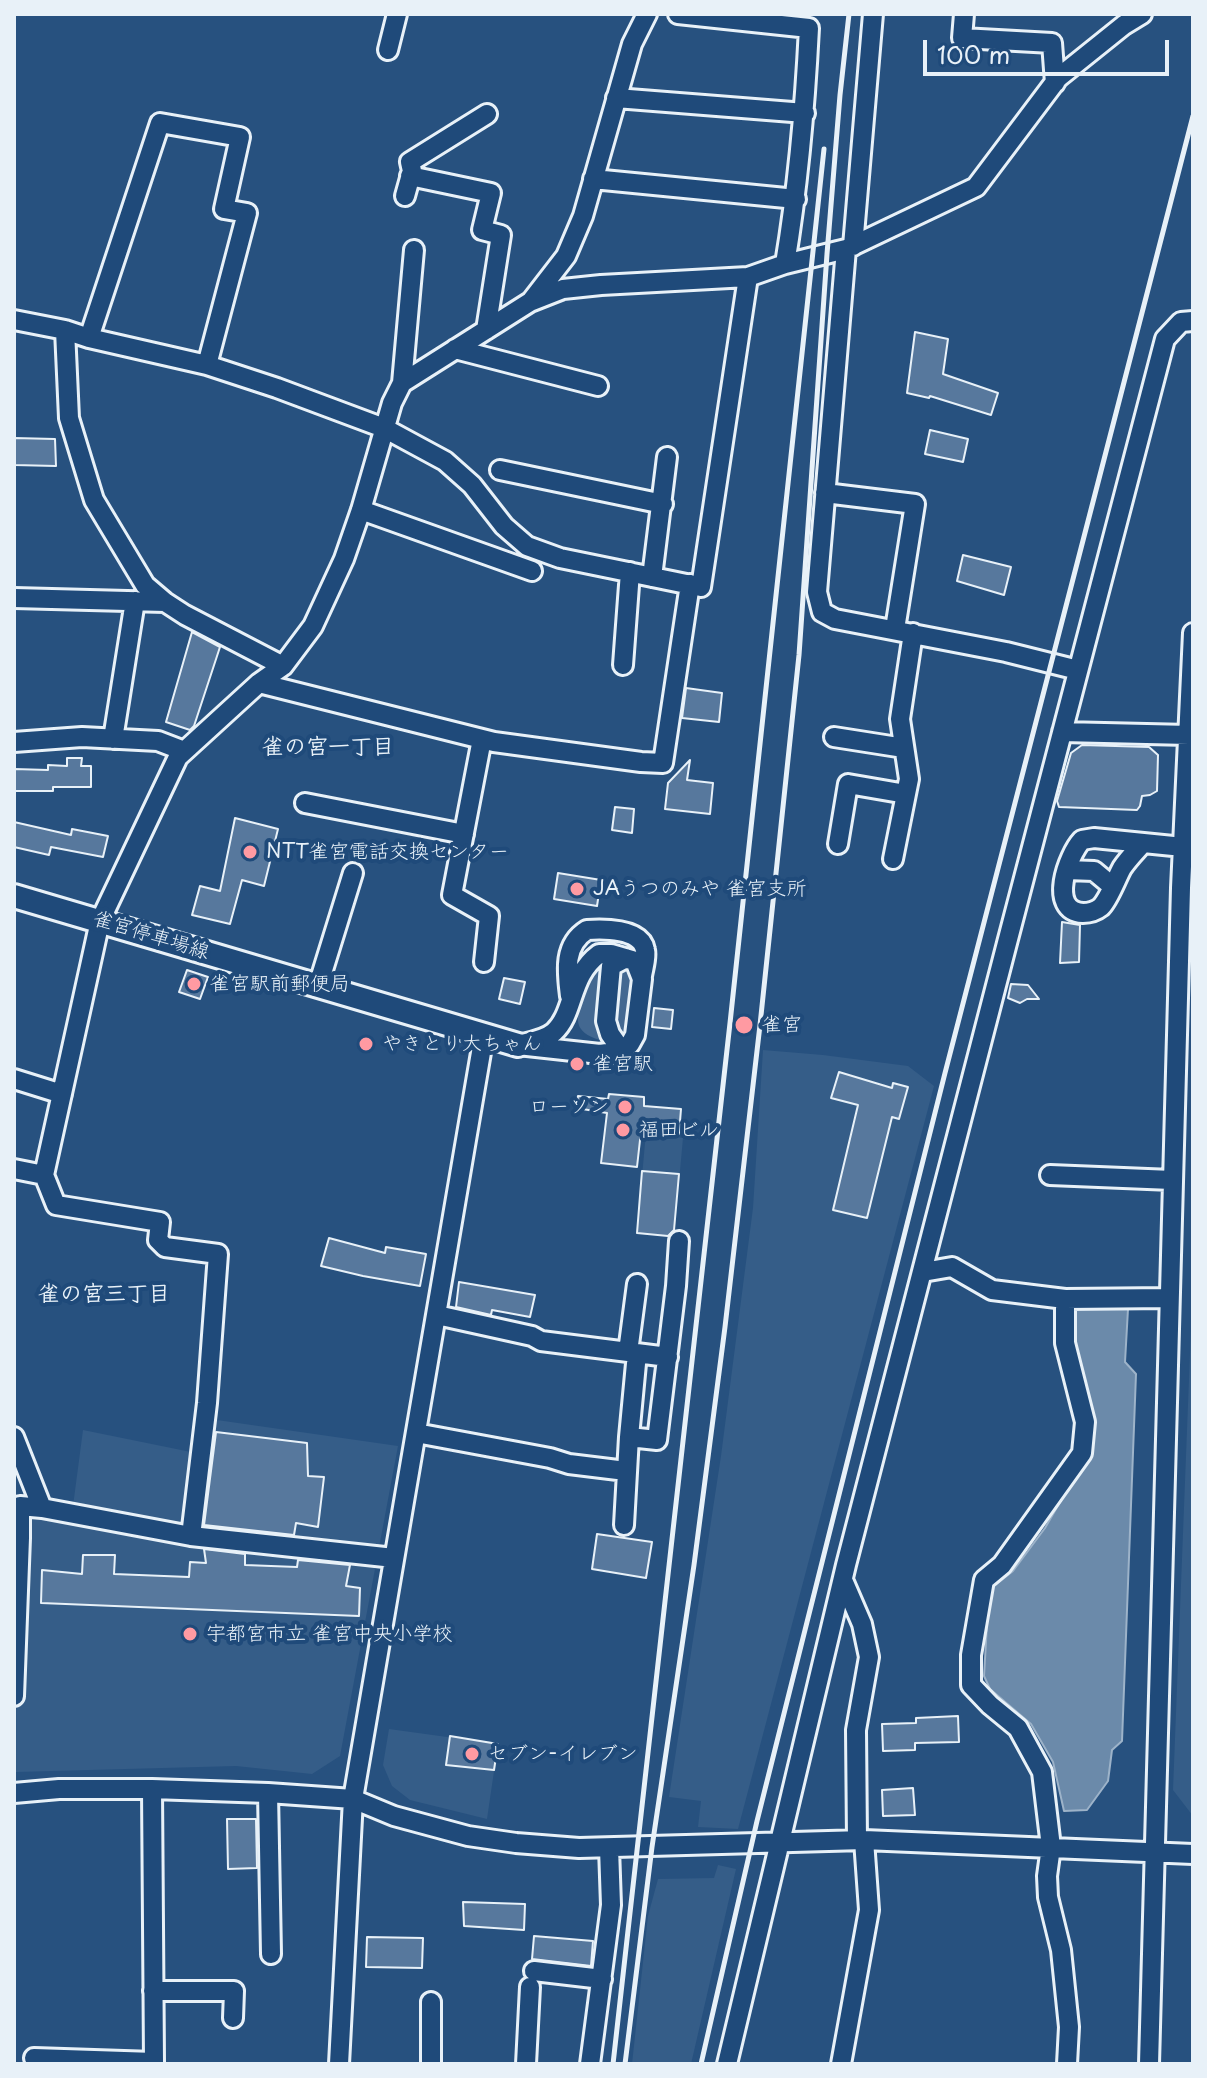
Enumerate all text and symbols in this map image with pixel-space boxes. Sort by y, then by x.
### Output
scale bar [927,24,1173,74]
text: 100 m [937,36,1010,72]
district label: 雀の宮一丁目 [262,735,394,761]
place label: NTT雀宮電話交換センター [266,840,509,864]
marker: NTT雀宮電話交換センター [241,843,259,861]
place label: JAうつのみや 雀宮支所 [593,877,806,901]
marker: JAうつのみや 雀宮支所 [568,880,586,898]
street label: 雀宮停車場線 [90,907,212,965]
place label: 雀宮駅前郵便局 [210,972,350,996]
marker: 雀宮駅前郵便局 [185,975,203,993]
place label: 雀宮 [762,1013,802,1037]
marker: 雀宮 [733,1014,755,1036]
place label: やきとり大ちゃん [382,1032,542,1056]
marker: やきとり大ちゃん [357,1035,375,1053]
place label: 雀宮駅 [593,1052,653,1076]
marker: 雀宮駅 [568,1055,586,1073]
place label: ローソン [529,1095,609,1119]
marker: ローソン [616,1098,634,1116]
place label: 福田ビル [639,1118,719,1142]
marker: 福田ビル [614,1121,632,1139]
district label: 雀の宮三丁目 [38,1282,170,1308]
place label: 宇都宮市立 雀宮中央小学校 [206,1622,452,1646]
marker: 宇都宮市立 雀宮中央小学校 [181,1625,199,1643]
place label: セブン-イレブン [488,1742,638,1766]
marker: セブン-イレブン [463,1745,481,1763]

